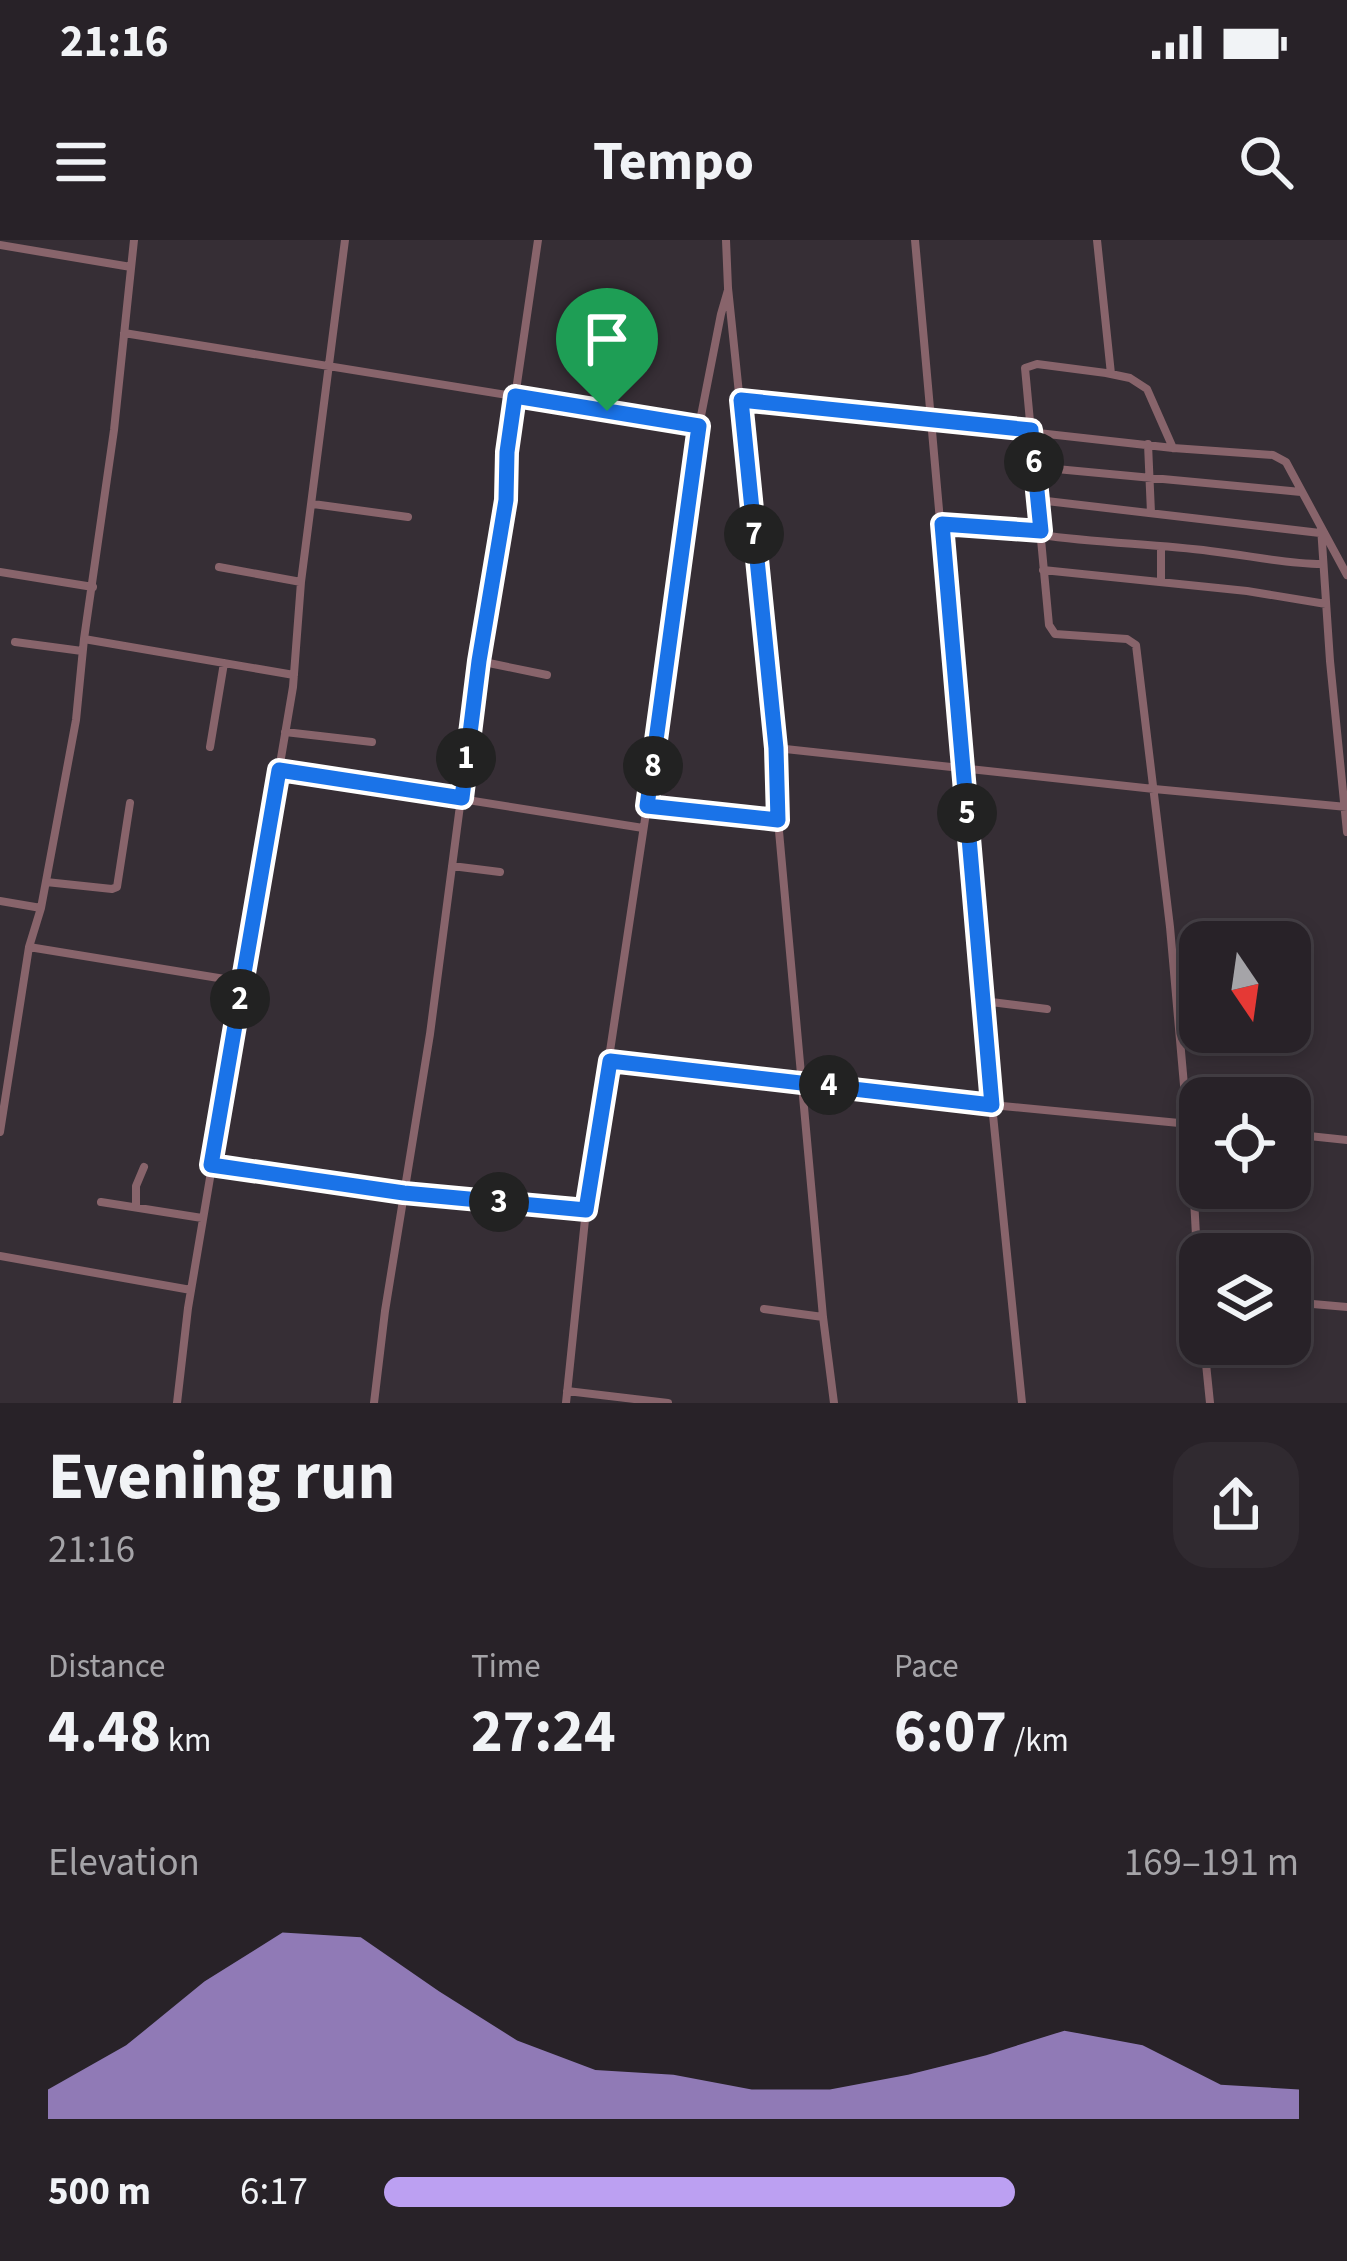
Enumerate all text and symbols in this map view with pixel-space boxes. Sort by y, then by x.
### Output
text: 21:16 [60,10,169,74]
text: Tempo [593,124,754,201]
icon: menu [48,129,114,195]
icon: search [1233,129,1299,195]
pin [556,288,658,411]
icon: arrive [574,306,640,372]
pin: 6 [1004,432,1064,492]
text: 6 [1025,438,1043,485]
pin: 7 [724,504,784,564]
text: 7 [745,510,763,557]
pin: 1 [436,728,496,788]
text: 1 [457,734,475,781]
pin: 8 [623,736,683,796]
text: 8 [644,742,662,789]
pin: 5 [937,783,997,843]
text: 5 [958,789,976,836]
north arrow [1179,921,1311,1053]
map controls [1179,921,1311,1365]
pin: 2 [210,969,270,1029]
text: 2 [231,975,249,1022]
pin: 4 [799,1055,859,1115]
text: 4 [820,1061,838,1108]
button: locate [1179,1077,1311,1209]
pin: 3 [469,1172,529,1232]
text: 3 [490,1178,508,1225]
button: layers [1179,1233,1311,1365]
text: Evening run [48,1430,395,1524]
button: share [1173,1442,1299,1568]
text: 21:16 [48,1522,135,1578]
text: Distance [48,1643,165,1690]
text: Time [471,1643,541,1690]
text: Pace [894,1643,959,1690]
text: 4.48 [48,1690,161,1775]
text: 27:24 [471,1690,616,1775]
text: 6:07 [894,1690,1007,1775]
text: km [161,1717,211,1764]
text: /km [1007,1717,1069,1764]
text: Elevation [48,1835,200,1891]
text: 169–191 m [1124,1835,1299,1891]
text: 500 m [48,2164,151,2220]
text: 6:17 [240,2164,308,2220]

